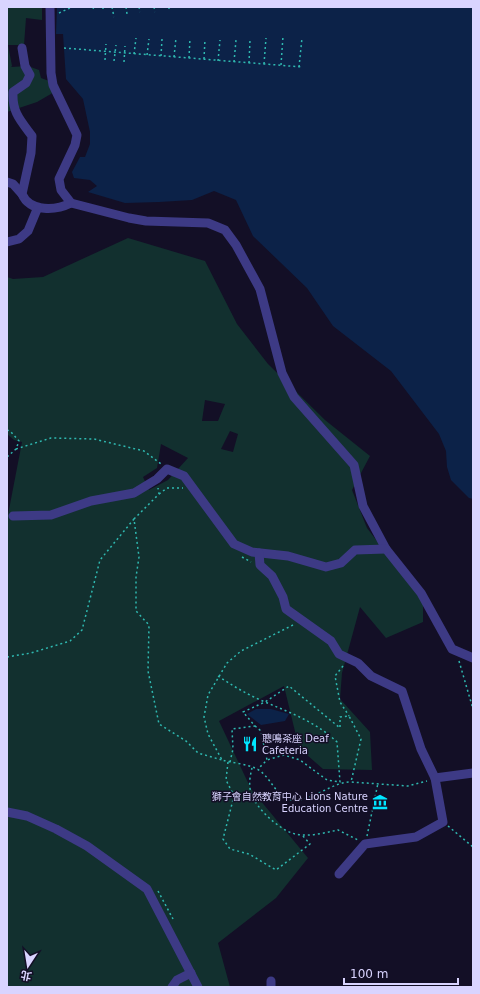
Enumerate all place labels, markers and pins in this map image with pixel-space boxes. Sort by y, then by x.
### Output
place label: 聰鳴茶座 Deaf Cafeteria [262,733,329,756]
restaurant icon: 聰鳴茶座 Deaf Cafeteria [241,735,259,753]
place label: 獅子會自然教育中心 Lions Nature Education Centre [212,791,368,814]
museum icon: 獅子會自然教育中心 Lions Nature Education Centre [371,793,389,811]

